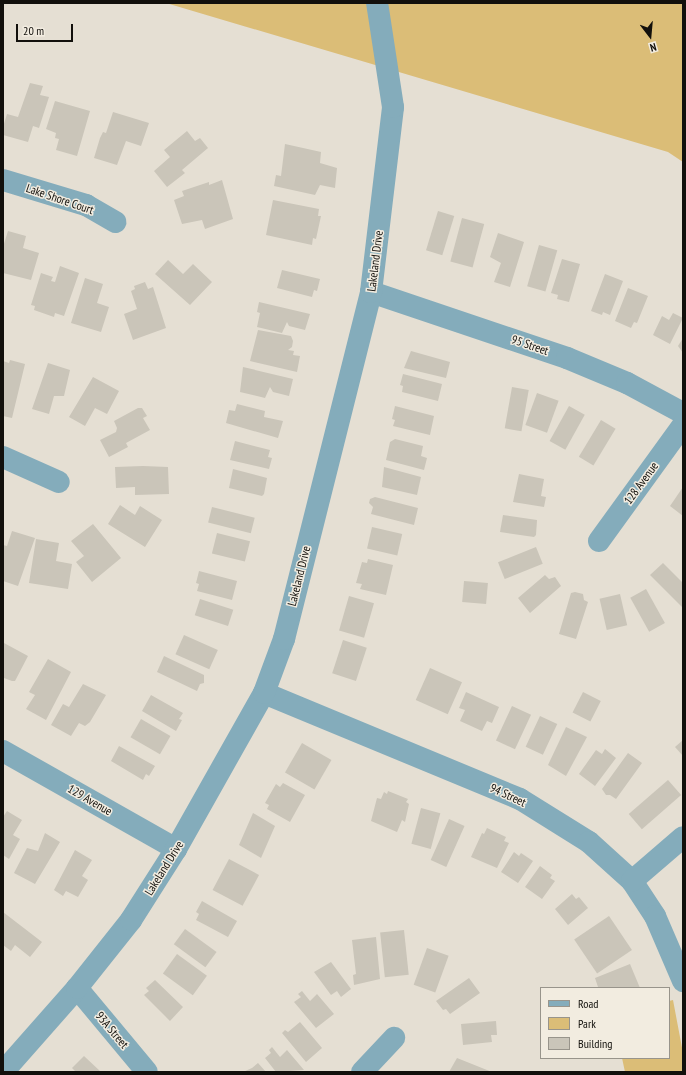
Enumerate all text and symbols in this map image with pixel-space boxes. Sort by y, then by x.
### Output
scale bar [18,16,75,42]
north arrow [630,16,670,56]
text: 20 m [23,23,44,38]
text: N [649,40,658,55]
street label: Lake Shore Court [24,181,96,217]
street label: Lakeland Drive [364,230,386,292]
street label: 95 Street [510,332,550,358]
street label: 128 Avenue [621,459,661,507]
street label: Lakeland Drive [285,544,313,608]
street label: 94 Street [488,780,528,810]
street label: 129 Avenue [65,781,115,819]
street label: Lakeland Drive [142,838,186,898]
legend [540,987,670,1059]
text: Road [578,996,598,1011]
street label: 93A Street [92,1009,132,1051]
text: Park [578,1016,596,1031]
text: Building [578,1036,613,1051]

